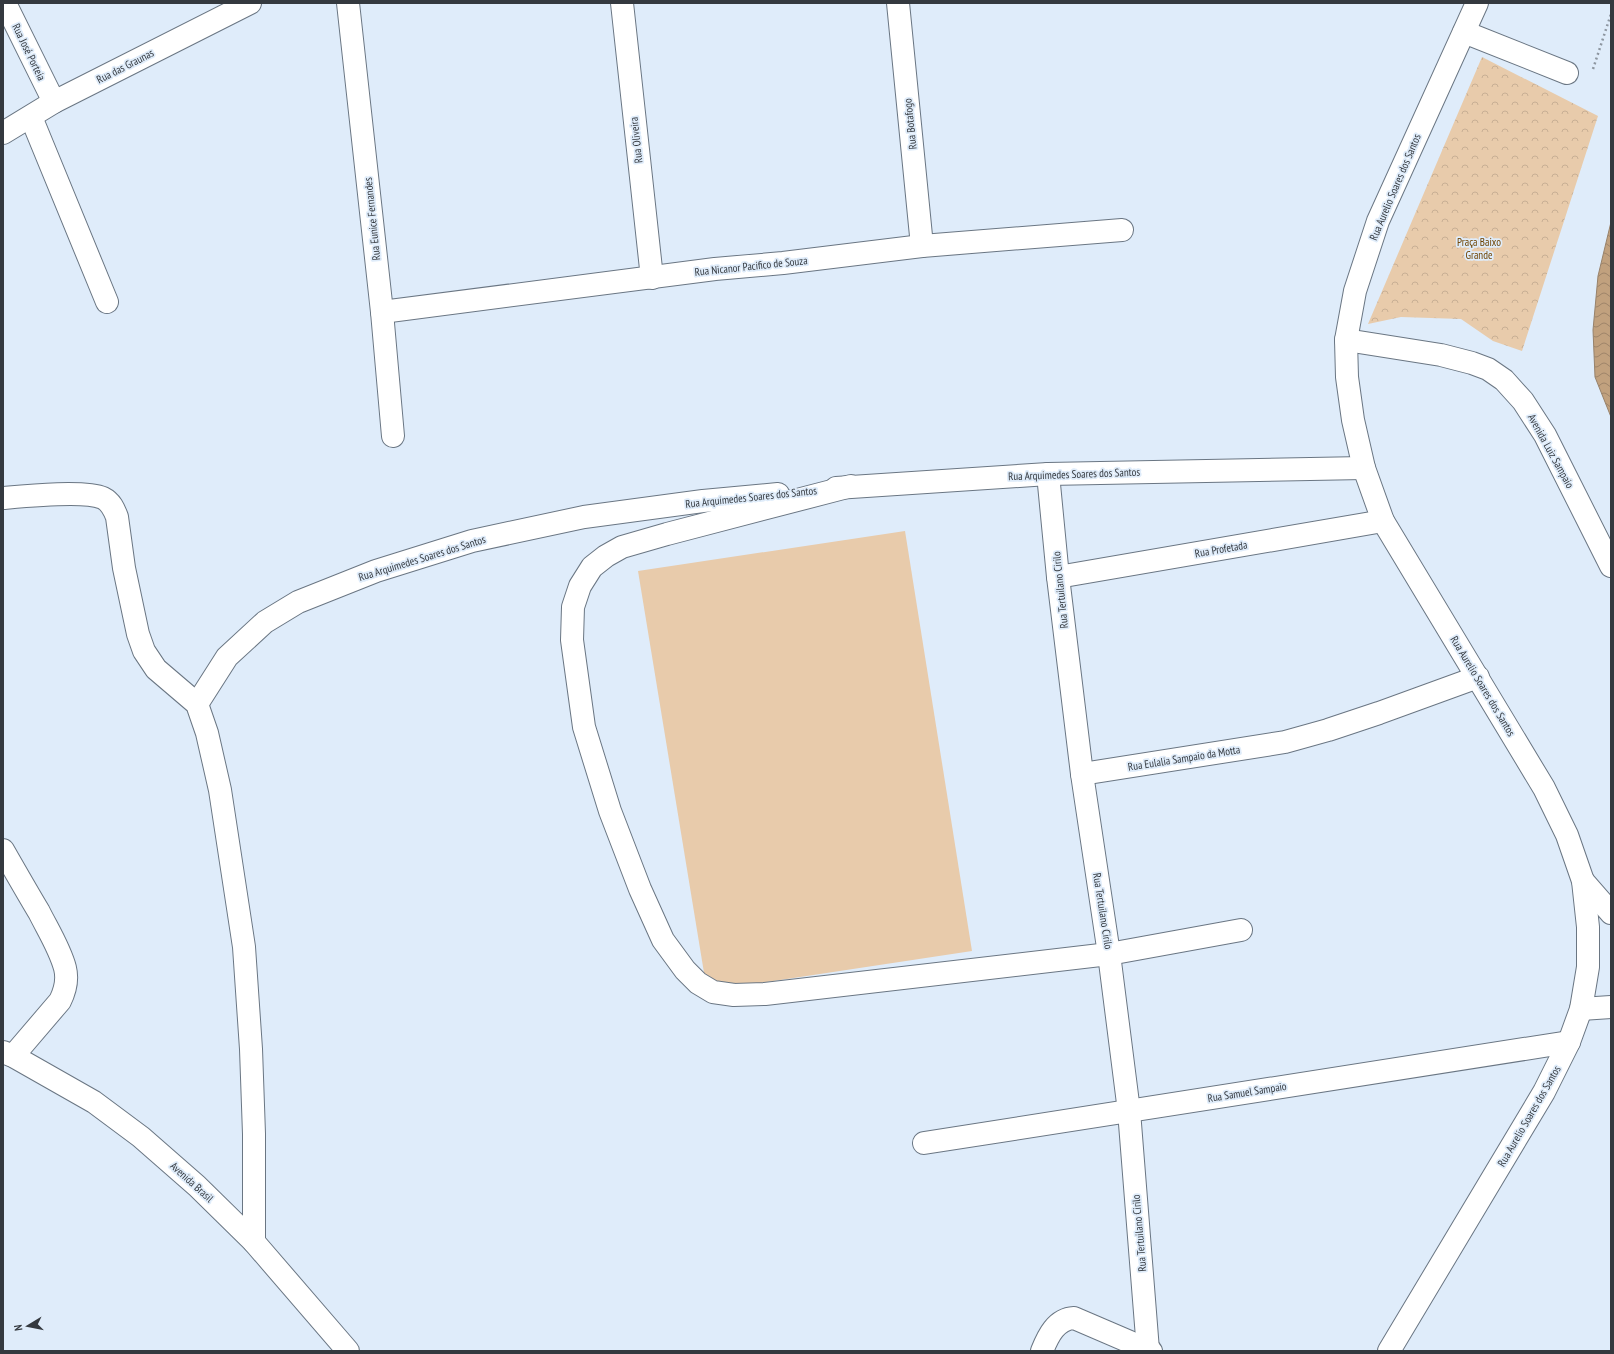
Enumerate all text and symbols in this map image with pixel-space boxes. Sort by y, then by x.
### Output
street label: Rua José Porteia [9,21,49,83]
street label: Rua das Graunas [94,45,156,86]
street label: Rua Botafogo [900,98,920,150]
street label: Rua Oliveira [627,116,645,164]
street label: Rua Aurelio Soares dos Santos [1366,131,1424,242]
street label: Rua Eunice Fernandes [361,177,383,261]
park label: Praça Baixo Grande [1457,235,1501,262]
street label: Rua Nicanor Pacifico de Souza [694,253,808,279]
street label: Avenida Luiz Sampaio [1525,411,1577,491]
street label: Rua Arquimedes Soares dos Santos [1008,465,1141,483]
street label: Rua Arquimedes Soares dos Santos [685,483,818,511]
street label: Rua Arquimedes Soares dos Santos [357,532,487,584]
street label: Rua Profetada [1194,538,1248,560]
street label: Rua Tertuilano Cirilo [1049,551,1071,629]
street label: Rua Aurelio Soares dos Santos [1448,633,1519,739]
street label: Rua Eulalia Sampaio da Motta [1127,742,1241,774]
street label: Rua Tertuilano Cirilo [1090,872,1116,951]
street label: Rua Aurelio Soares dos Santos [1494,1063,1564,1169]
street label: Rua Samuel Sampaio [1206,1079,1288,1105]
street label: Avenida Brasil [167,1159,217,1205]
street label: Rua Tertuilano Cirilo [1129,1194,1149,1272]
north arrow [8,1306,48,1346]
text: N [11,1324,26,1332]

